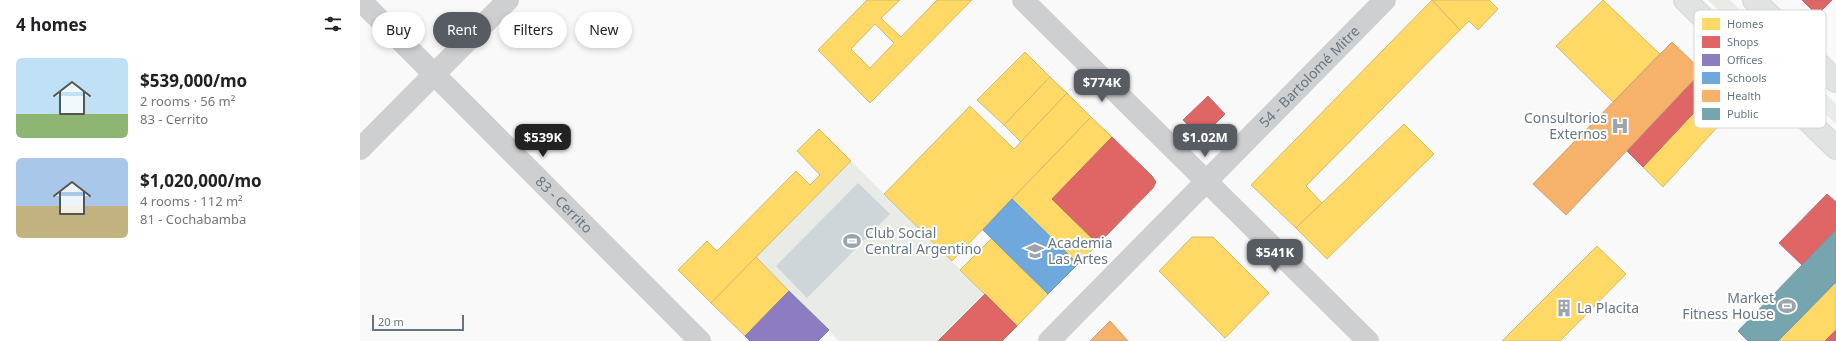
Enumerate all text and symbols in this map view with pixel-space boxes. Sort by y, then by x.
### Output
legend [1694,10,1826,128]
chip: Buy [372,12,425,48]
chip: Rent [433,12,491,48]
chip: Filters [499,12,567,48]
chip: New [575,12,632,48]
text: 4 homes [16,13,87,36]
icon: filters [322,13,344,35]
text: Homes [1727,16,1764,31]
street label: 54 - Bartolomé Mitre [1255,21,1363,131]
text: Shops [1727,34,1759,49]
text: Offices [1727,52,1763,67]
text: $539,000/mo [140,69,247,92]
pin: $774K [1074,69,1130,103]
text: Schools [1727,70,1767,85]
text: $774K [1083,73,1121,91]
icon: home [48,74,96,122]
text: Health [1727,88,1761,103]
text: 2 rooms · 56 m² [140,92,235,110]
text: Public [1727,106,1758,121]
place label: Consultorios Externos [1524,108,1607,143]
text: 83 - Cerrito [140,110,208,128]
hospital icon: Consultorios Externos [1610,116,1630,136]
pin: $539K [515,124,571,158]
pin: $1.02M [1172,124,1238,158]
text: $539K [524,128,562,146]
text: $1.02M [1182,128,1228,146]
text: $1,020,000/mo [140,169,262,192]
street label: 83 - Cerrito [532,172,597,237]
icon: home [48,174,96,222]
text: 4 rooms · 112 m² [140,192,243,210]
text: 81 - Cochabamba [140,210,246,228]
place label: Club Social Central Argentino [865,223,982,258]
sports icon: Club Social Central Argentino [842,231,862,251]
place label: Academia Las Artes [1048,233,1113,268]
pin: $541K [1247,239,1303,273]
school or university icon: Academia Las Artes [1025,241,1045,261]
text: $541K [1256,243,1294,261]
place label: Market Fitness House [1682,288,1774,323]
sports icon: Market Fitness House [1777,296,1797,316]
building icon: La Placita [1554,298,1574,318]
place label: La Placita [1577,298,1639,317]
scale bar [372,313,464,332]
text: 20 m [378,314,404,329]

